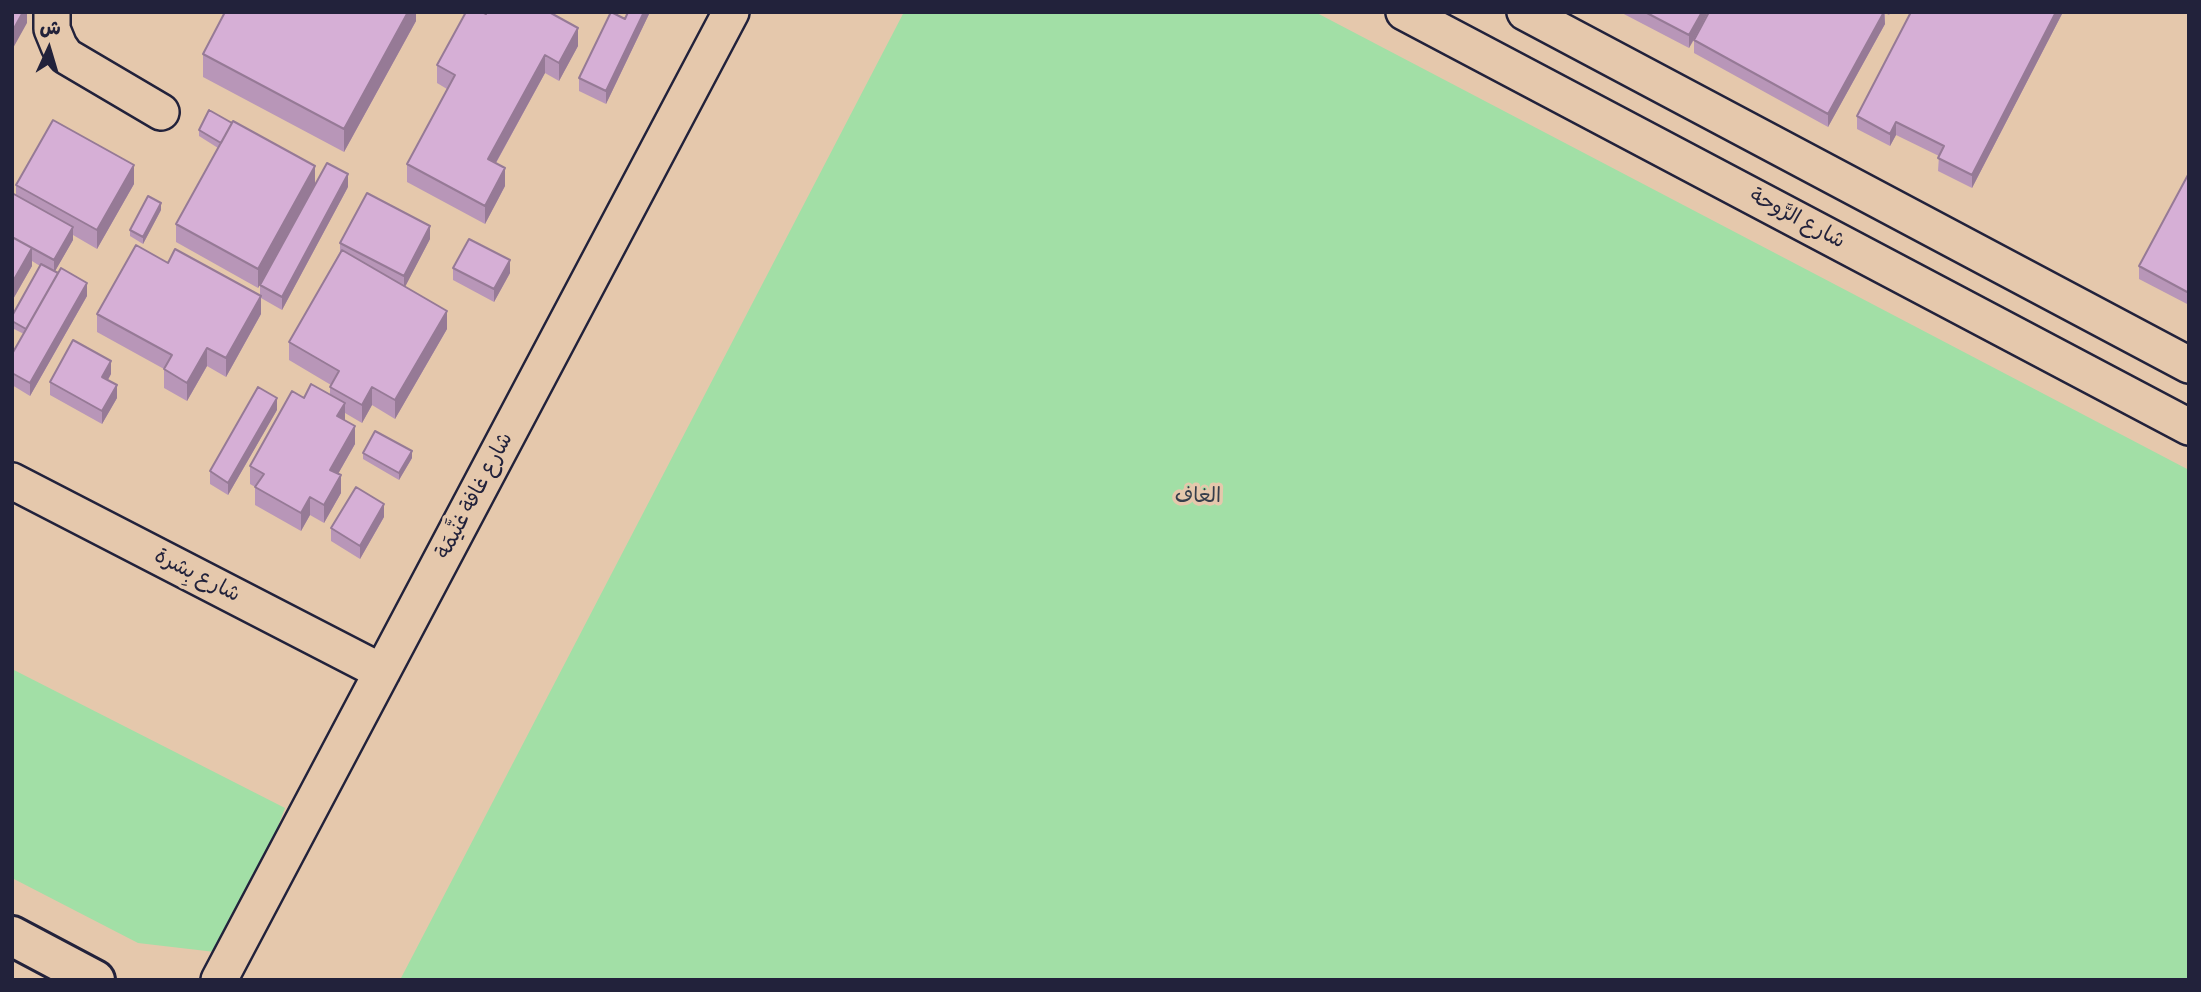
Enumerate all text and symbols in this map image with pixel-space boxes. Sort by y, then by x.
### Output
north arrow [14,14,84,84]
text: ش [39,15,62,41]
street label: شارع الرَّوحة [1745,183,1849,255]
street label: شارع غافة غنَّيمَة [431,428,519,564]
park label: الغاف [1175,484,1221,510]
street label: شارع بِشرة [150,544,244,608]

